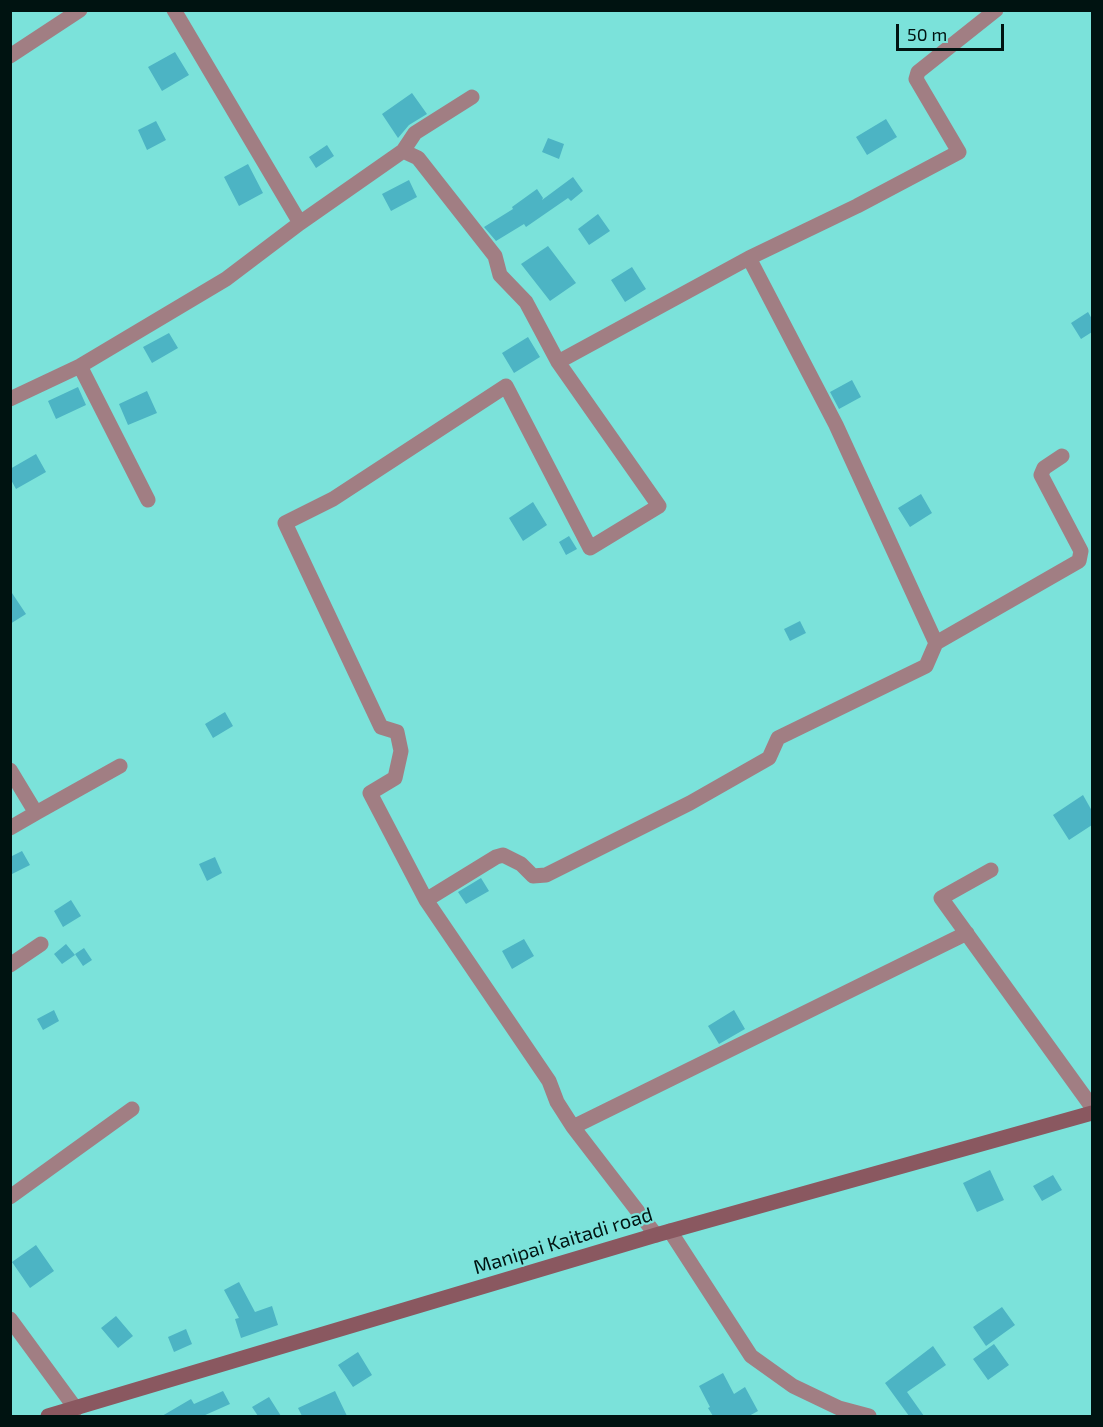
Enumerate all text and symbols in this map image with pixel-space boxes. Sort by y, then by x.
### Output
scale bar [899,12,1007,50]
text: 50 m [907,23,947,45]
street label: Manipai Kaitadi road [471,1202,655,1280]

